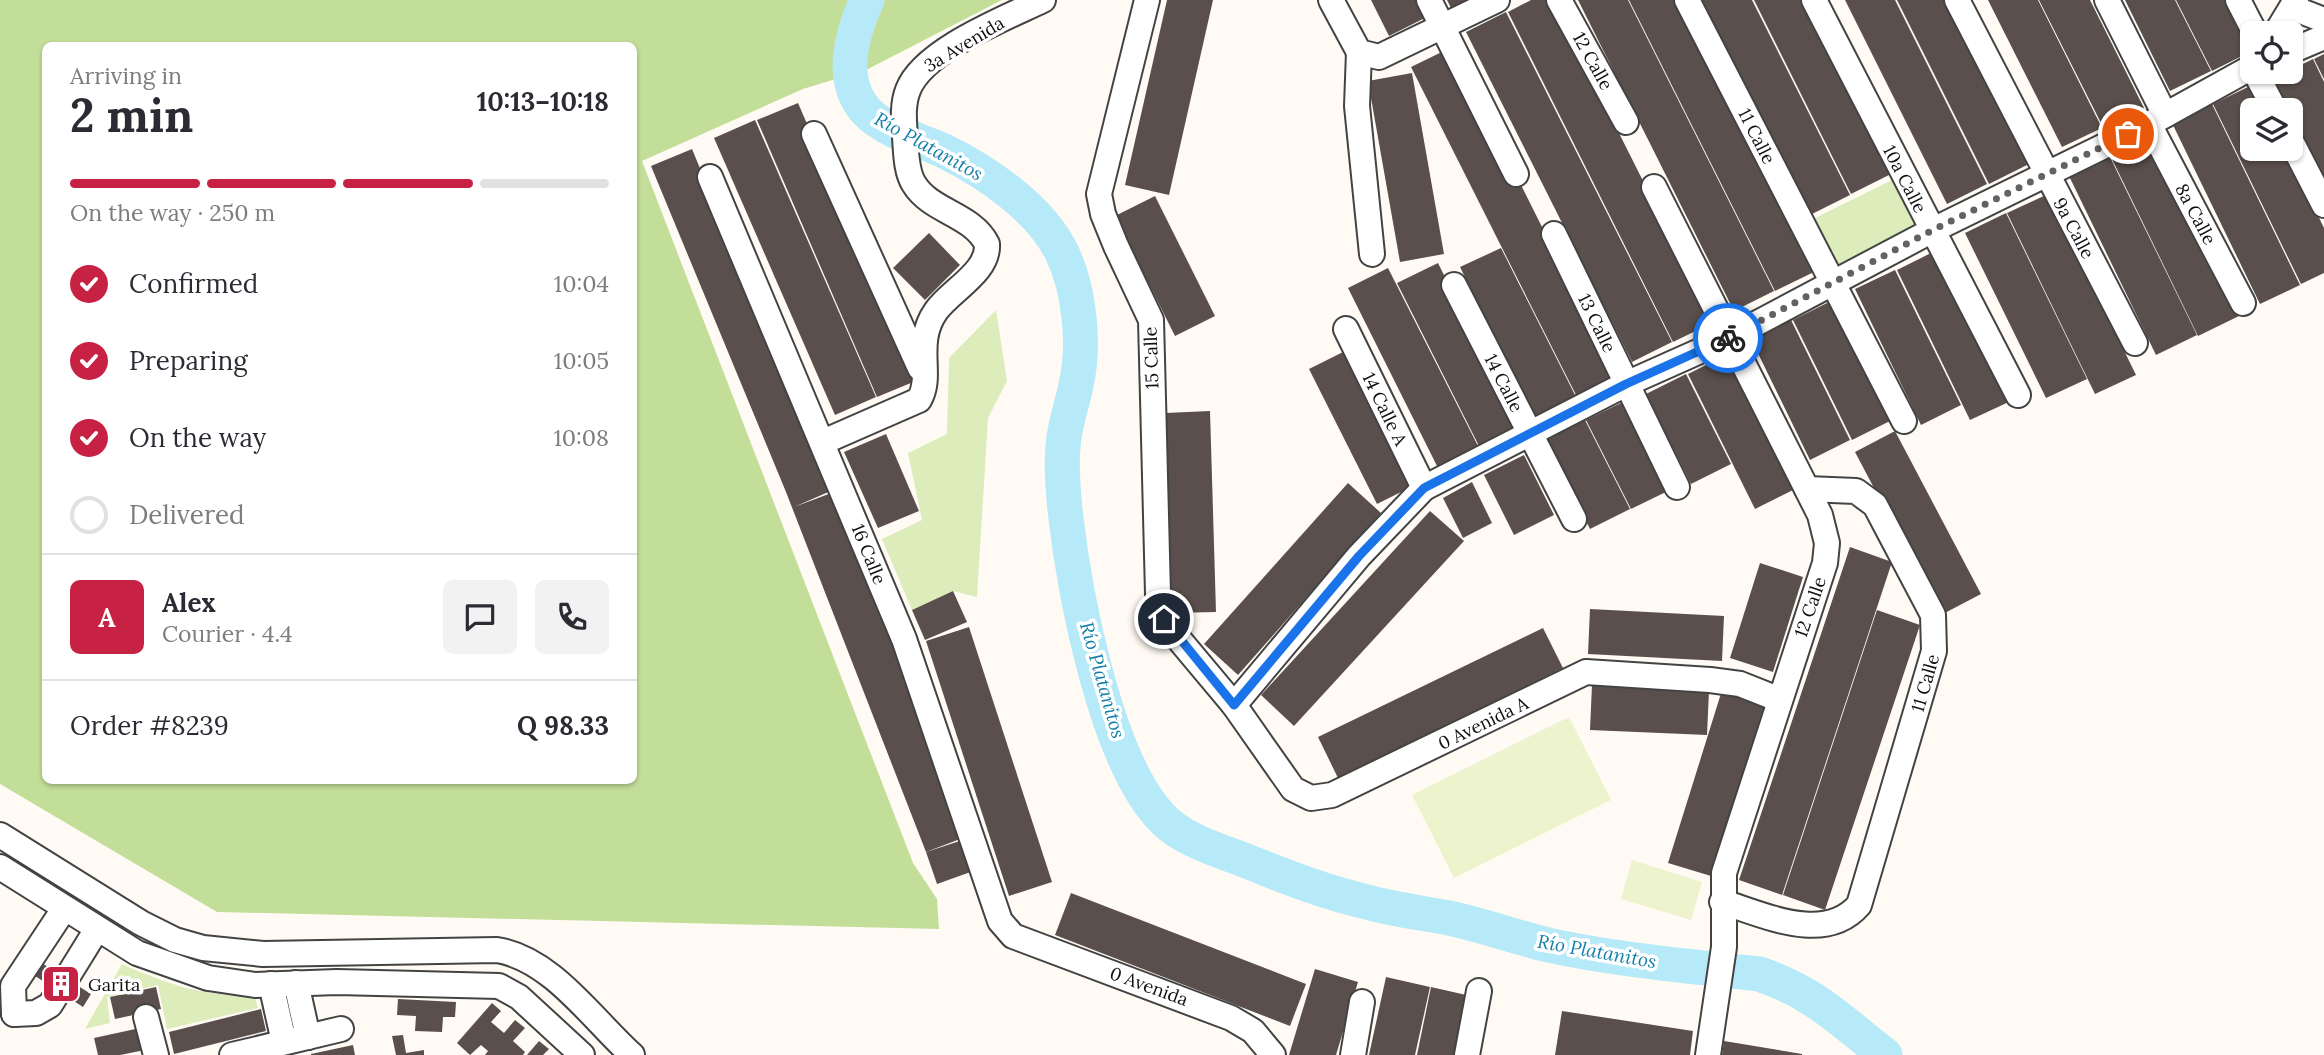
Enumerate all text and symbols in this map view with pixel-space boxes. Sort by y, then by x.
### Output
street label: 3a Avenida [920,11,1008,77]
map controls [2240,21,2303,161]
button: locate [2240,21,2303,84]
street label: 12 Calle [1568,28,1618,94]
text: Arriving in [70,61,182,90]
text: 10:13–10:18 [477,85,609,118]
text: 2 min [70,86,193,145]
button: layers [2240,98,2303,161]
street label: 11 Calle [1733,104,1781,168]
pin [2098,104,2158,164]
water label: Río Platanitos [871,106,987,186]
icon: bag [2109,115,2147,153]
street label: 10a Calle [1878,141,1932,217]
street label: 8a Calle [2170,180,2222,249]
street label: 9a Calle [2048,194,2100,263]
text: On the way · 250 m [70,198,275,227]
icon: check [70,265,108,303]
text: Confirmed [129,267,258,300]
text: 10:04 [554,269,609,298]
street label: 13 Calle [1573,290,1621,356]
courier [1693,303,1763,373]
icon: bike [1709,319,1747,357]
street label: 15 Calle [1138,326,1164,390]
icon: check [70,342,108,380]
text: Preparing [129,344,248,377]
text: 10:05 [554,346,609,375]
street label: 14 Calle [1480,350,1529,416]
street label: 14 Calle A [1357,369,1413,450]
icon: check [70,419,108,457]
text: On the way [129,421,266,454]
text: 10:08 [553,423,609,452]
text: Delivered [129,498,245,531]
street label: 16 Calle [847,520,892,588]
street label: 12 Calle [1789,574,1831,640]
button: chat [443,580,517,654]
button: phone [535,580,609,654]
text: Alex [162,586,216,619]
pin [1134,589,1194,649]
icon: home [1145,600,1183,638]
text: A [98,601,116,634]
text: Courier · 4.4 [162,619,293,648]
water label: Río Platanitos [1075,619,1131,741]
street label: 11 Calle [1906,651,1944,715]
street label: 0 Avenida A [1434,691,1533,755]
text: Order #8239 [70,709,229,742]
text: Q 98.33 [517,709,609,742]
water label: Río Platanitos [1536,929,1658,973]
street label: 0 Avenida [1107,961,1191,1011]
building icon: Garita [40,963,82,1005]
place label: Garita [88,973,140,996]

